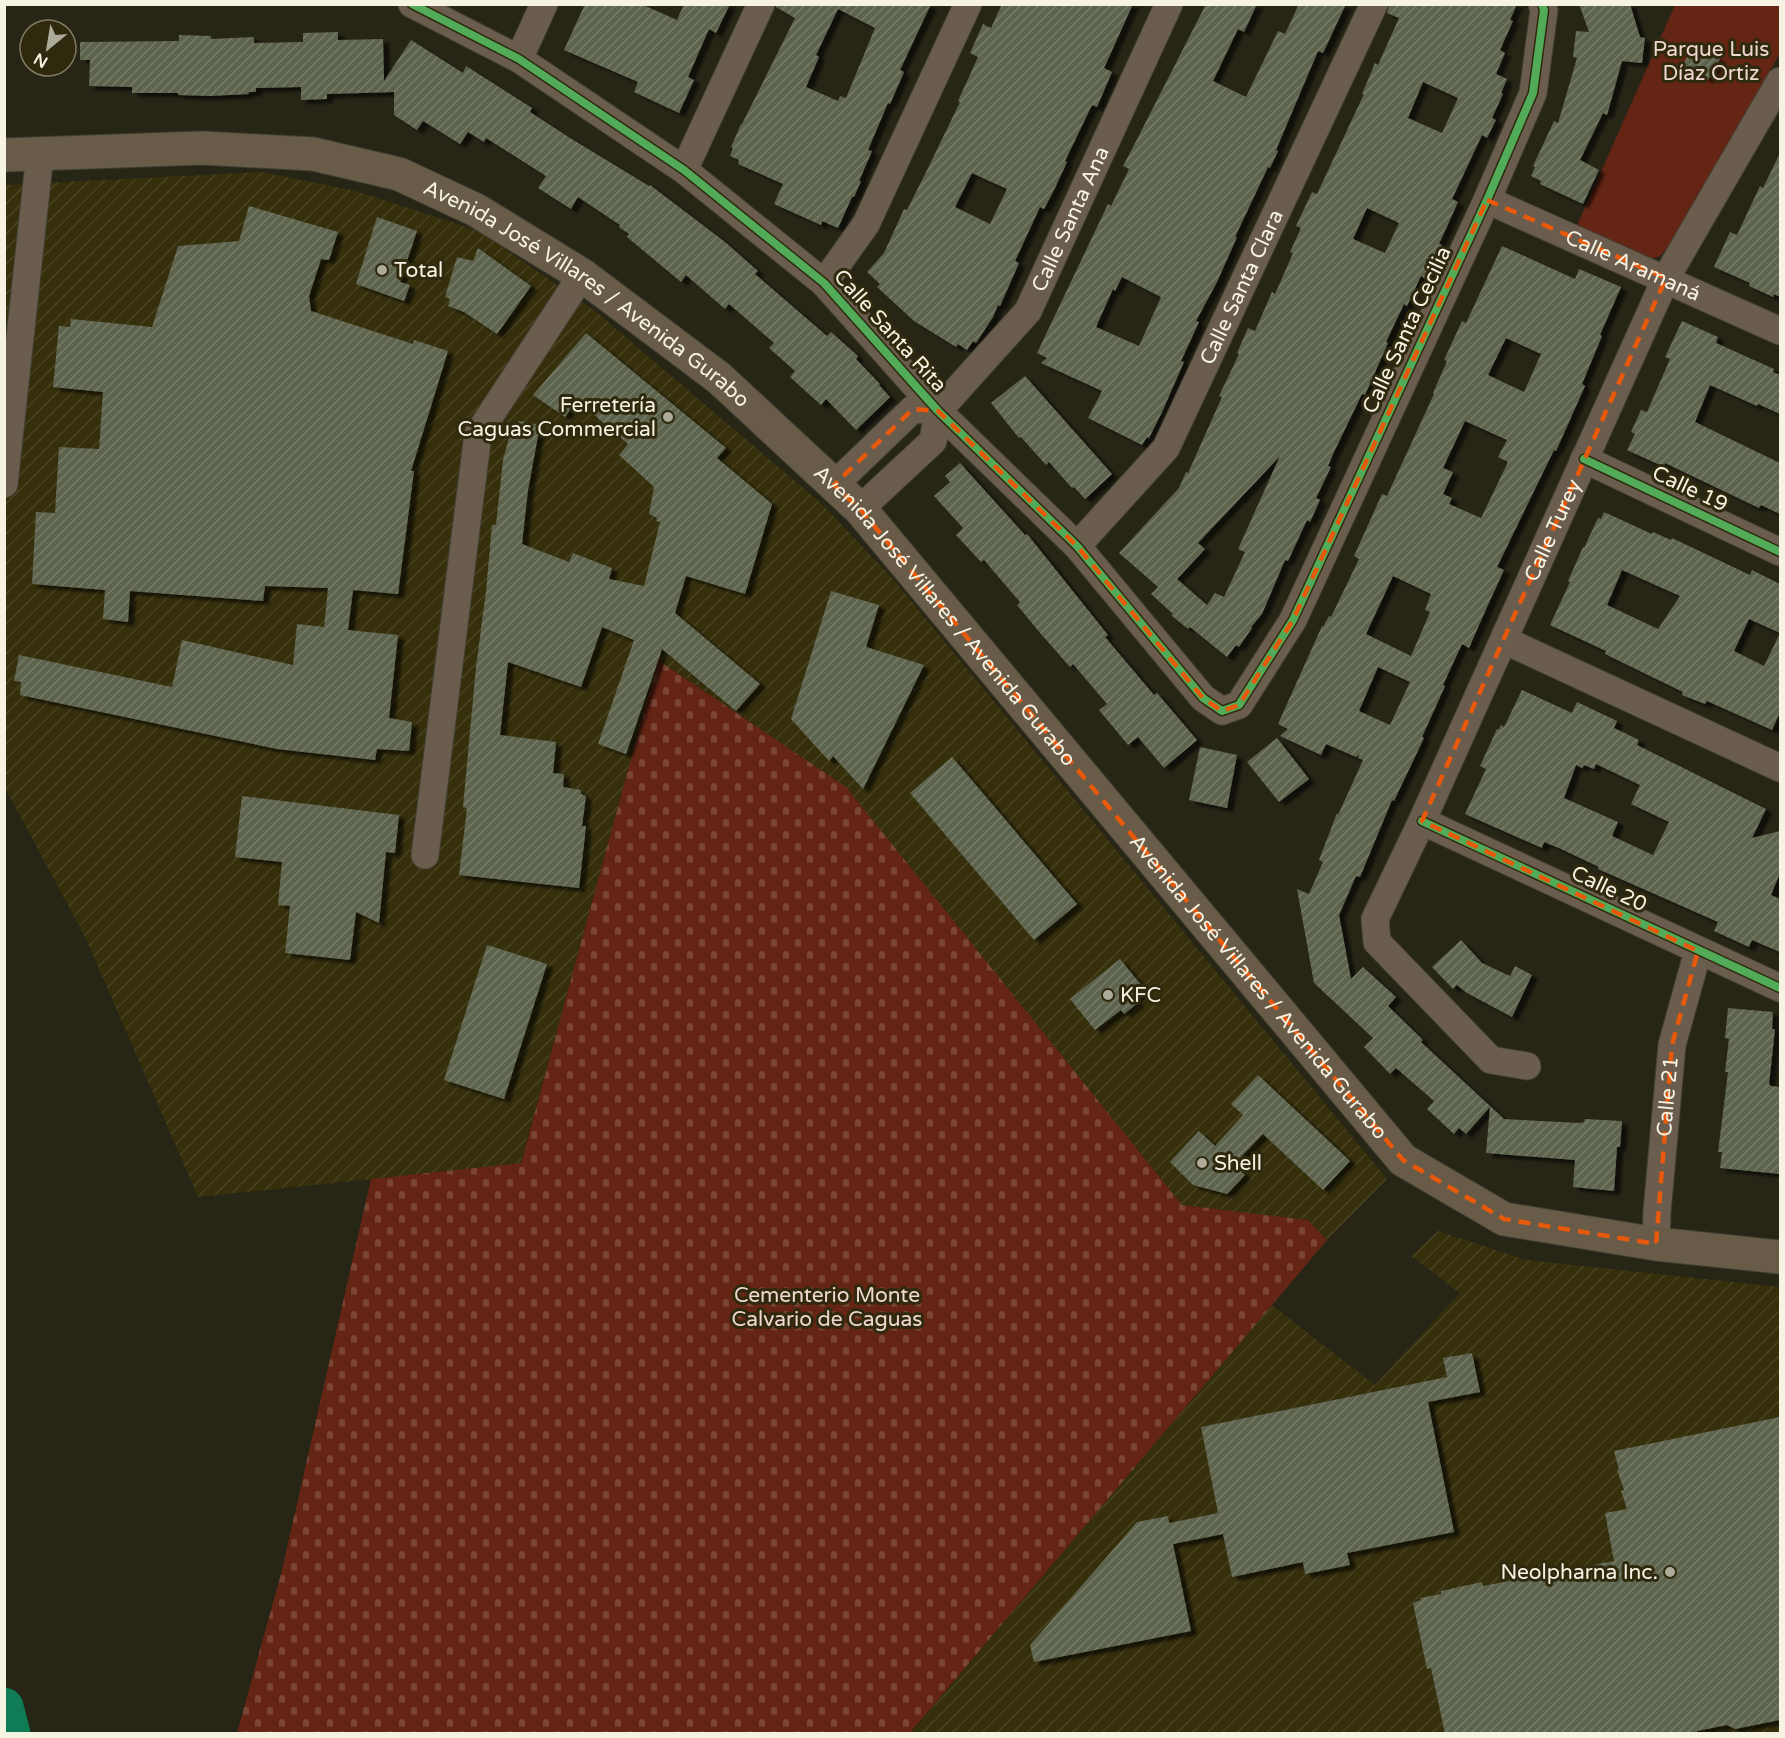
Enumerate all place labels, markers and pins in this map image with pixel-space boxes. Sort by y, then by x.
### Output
place label: Total [394,258,443,283]
marker: Total [375,263,389,277]
place label: Ferretería Caguas Commercial [458,393,656,442]
marker: Ferretería Caguas Commercial [661,410,675,424]
place label: KFC [1120,983,1161,1008]
marker: KFC [1101,988,1115,1002]
place label: Shell [1214,1151,1262,1176]
marker: Shell [1195,1156,1209,1170]
place label: Neolpharna Inc. [1500,1560,1658,1585]
marker: Neolpharna Inc. [1663,1565,1677,1579]

